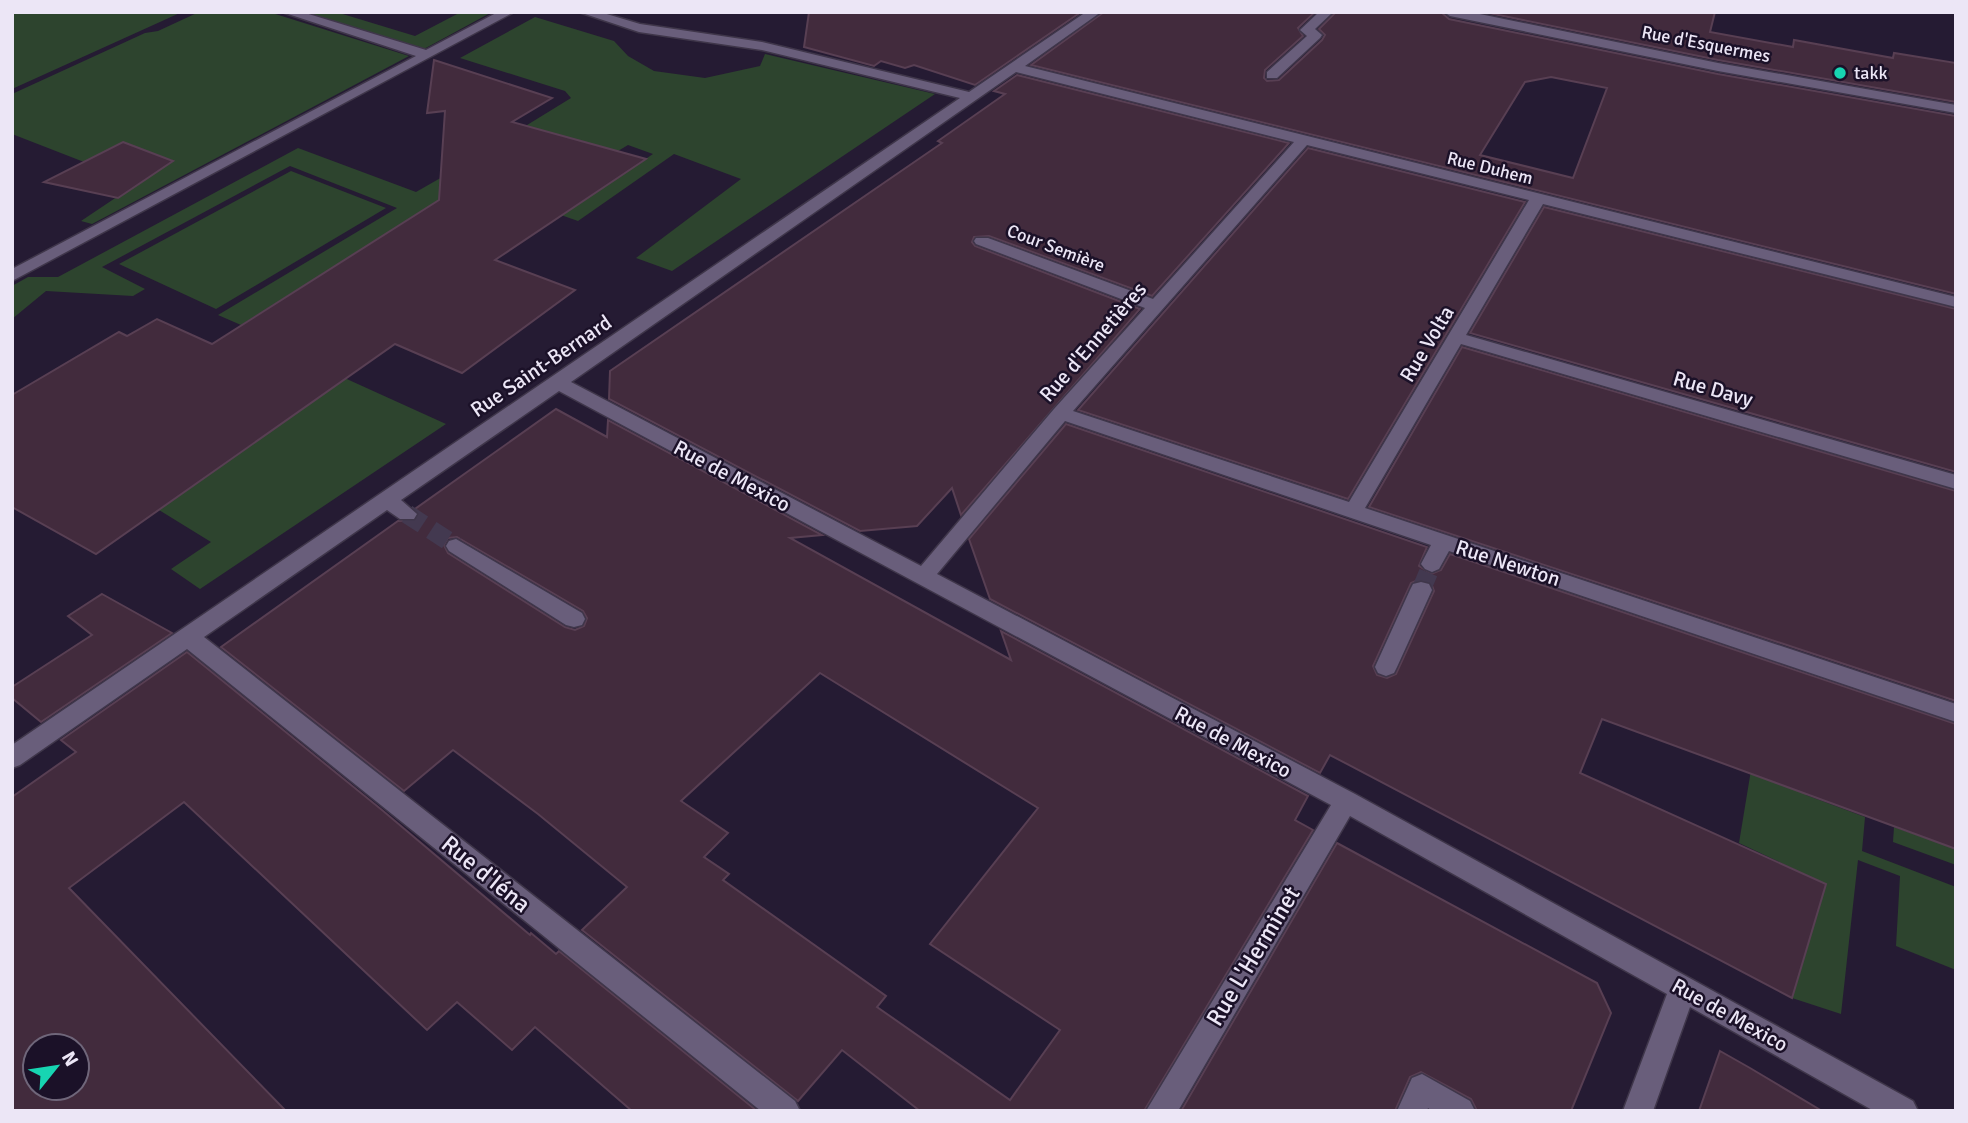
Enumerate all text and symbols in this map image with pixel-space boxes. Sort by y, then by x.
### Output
street label: Rue d'Esquermes [1640,21,1772,67]
place label: takk [1854,62,1887,84]
marker: takk [1832,65,1848,81]
street label: Rue Duhem [1445,147,1535,189]
street label: Cour Semière [1004,219,1108,277]
street label: Rue d'Ennetières [1034,277,1152,407]
street label: Rue Volta [1394,301,1460,387]
street label: Rue Saint-Bernard [465,309,617,423]
street label: Rue Davy [1670,365,1756,413]
street label: Rue de Mexico [669,434,795,518]
street label: Rue Newton [1452,534,1564,592]
street label: Rue de Mexico [1170,700,1296,784]
street label: Rue d'Iéna [435,829,537,919]
street label: Rue L'Herminet [1200,881,1306,1031]
street label: Rue de Mexico [1667,972,1793,1058]
north arrow [21,1032,91,1102]
text: N [56,1047,84,1071]

